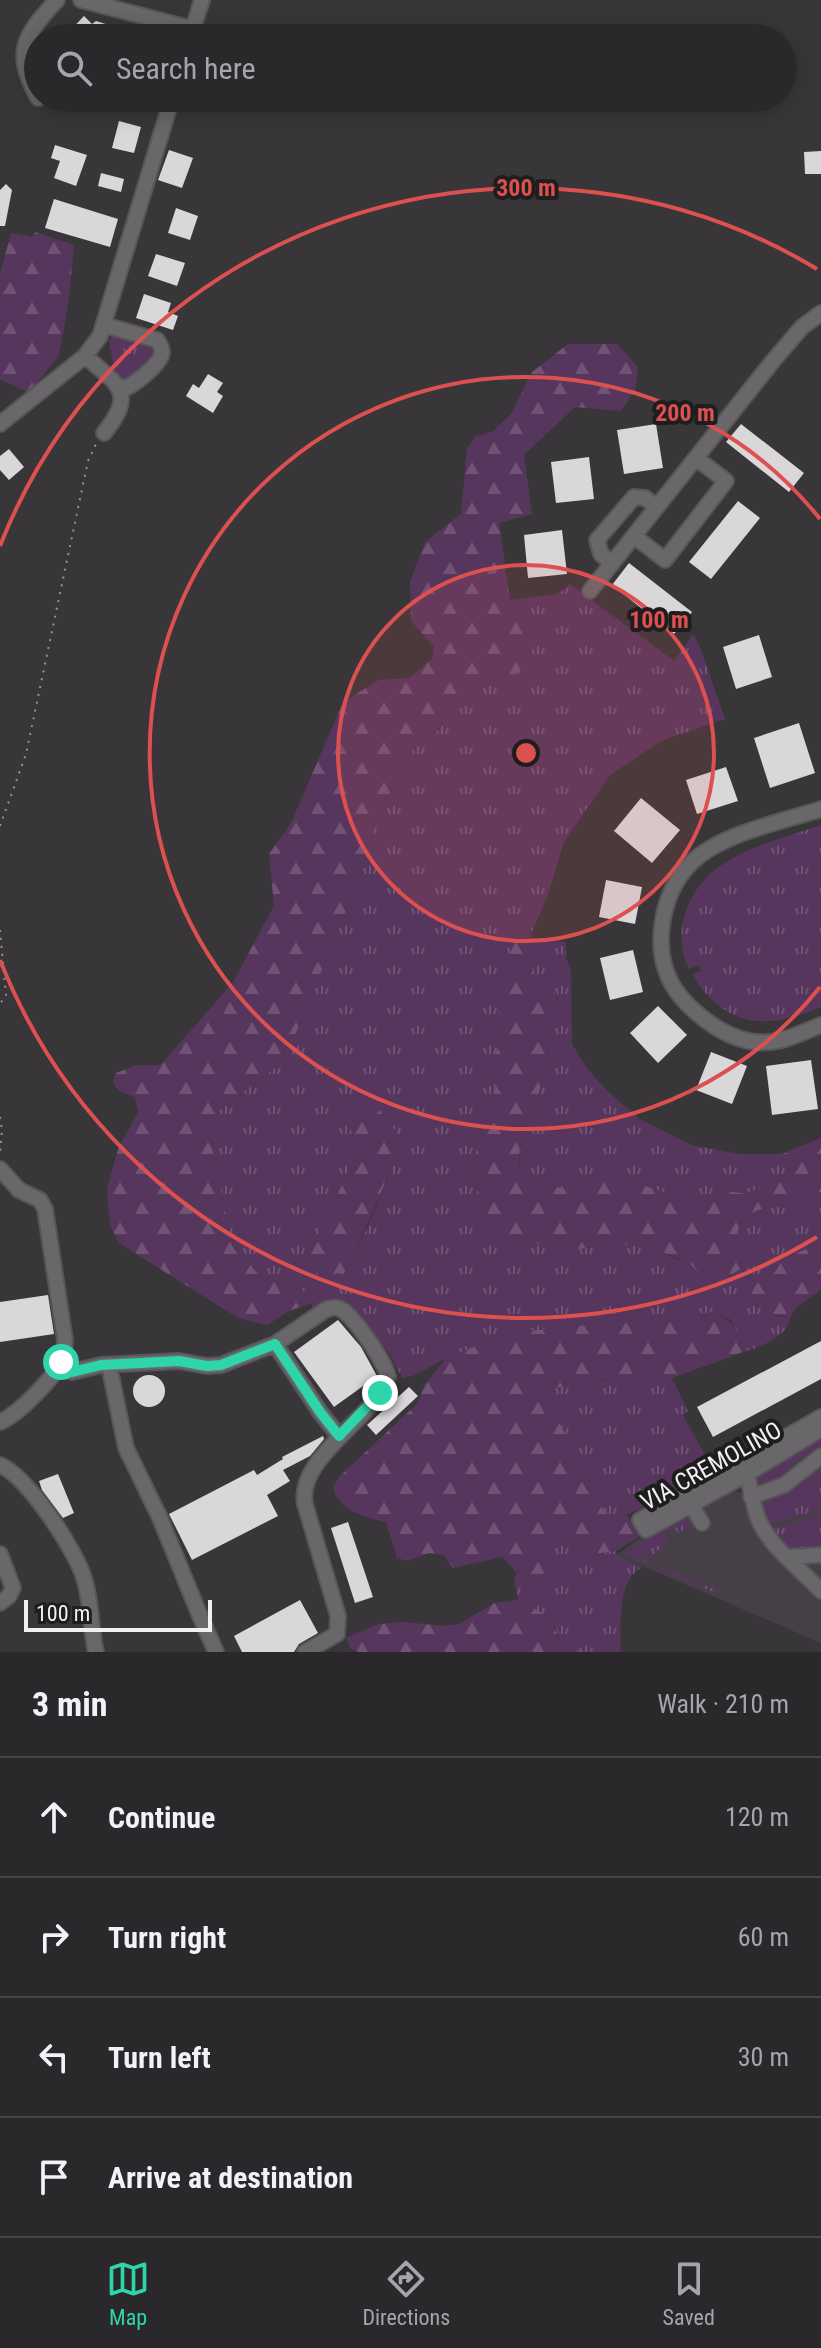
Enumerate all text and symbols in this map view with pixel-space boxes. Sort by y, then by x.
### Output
search box [24,24,797,112]
icon: search [52,46,96,90]
text: Search here [116,51,256,86]
text: 300 m [496,174,556,202]
text: 200 m [655,399,715,427]
text: 100 m [629,606,689,634]
centre of rings [512,739,540,767]
route start [43,1344,79,1380]
route end [362,1375,398,1411]
street label: VIA CREMOLINO [636,1416,786,1516]
scale bar [24,1596,212,1632]
text: 100 m [36,1601,90,1626]
text: 3 min [32,1684,108,1724]
text: Walk · 210 m [657,1689,789,1719]
icon: ahead [32,1795,76,1839]
text: Continue [108,1800,215,1835]
text: 120 m [725,1802,789,1832]
icon: right [32,1915,76,1959]
text: Turn right [108,1920,226,1955]
text: 60 m [738,1922,789,1952]
icon: left [32,2035,76,2079]
text: Turn left [108,2040,211,2075]
text: 30 m [738,2042,789,2072]
icon: arrive [32,2155,76,2199]
text: Arrive at destination [108,2160,353,2195]
tab: Map [106,2257,150,2330]
tab: Directions [362,2257,450,2330]
tab: Saved [663,2257,715,2330]

